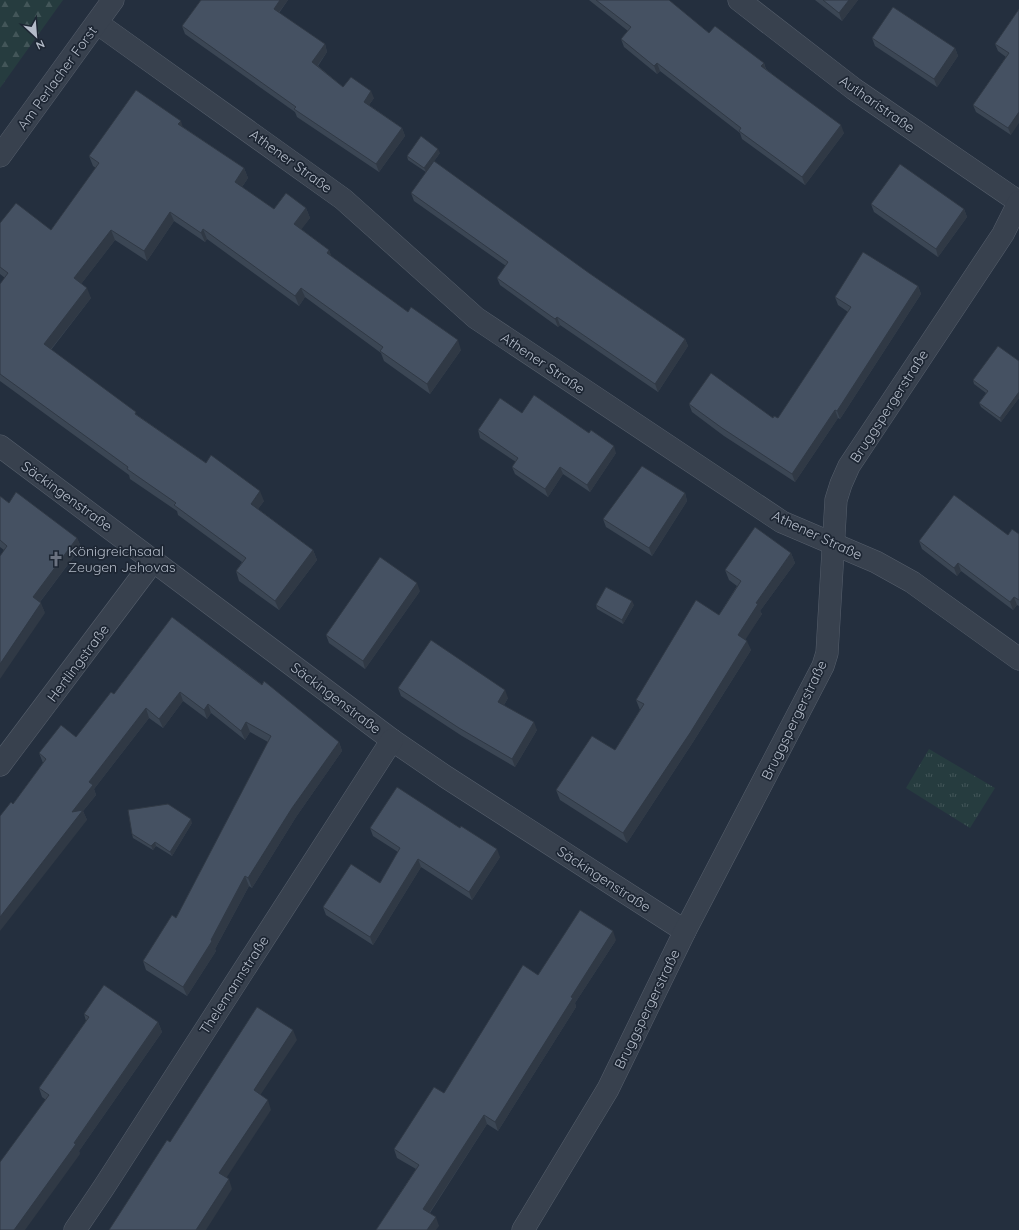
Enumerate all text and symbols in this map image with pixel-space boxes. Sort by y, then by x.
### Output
north arrow [16,16,56,56]
street label: Am Perlacher Forst [13,22,101,133]
text: N [34,37,47,53]
street label: Autharistraße [836,71,918,137]
street label: Athener Straße [246,125,336,197]
street label: Athener Straße [498,328,589,398]
street label: Bruggspergerstraße [846,346,932,466]
street label: Säckingenstraße [18,457,116,535]
street label: Athener Straße [769,506,865,564]
place label: Königreichsaal Zeugen Jehovas [68,542,176,576]
church icon: Königreichsaal Zeugen Jehovas [47,550,65,568]
street label: Hertlingstraße [43,621,113,705]
street label: Bruggspergerstraße [757,657,831,783]
street label: Säckingenstraße [287,658,385,738]
street label: Säckingenstraße [554,842,654,916]
street label: Thelemannstraße [195,932,273,1038]
street label: Bruggspergerstraße [610,946,684,1072]

